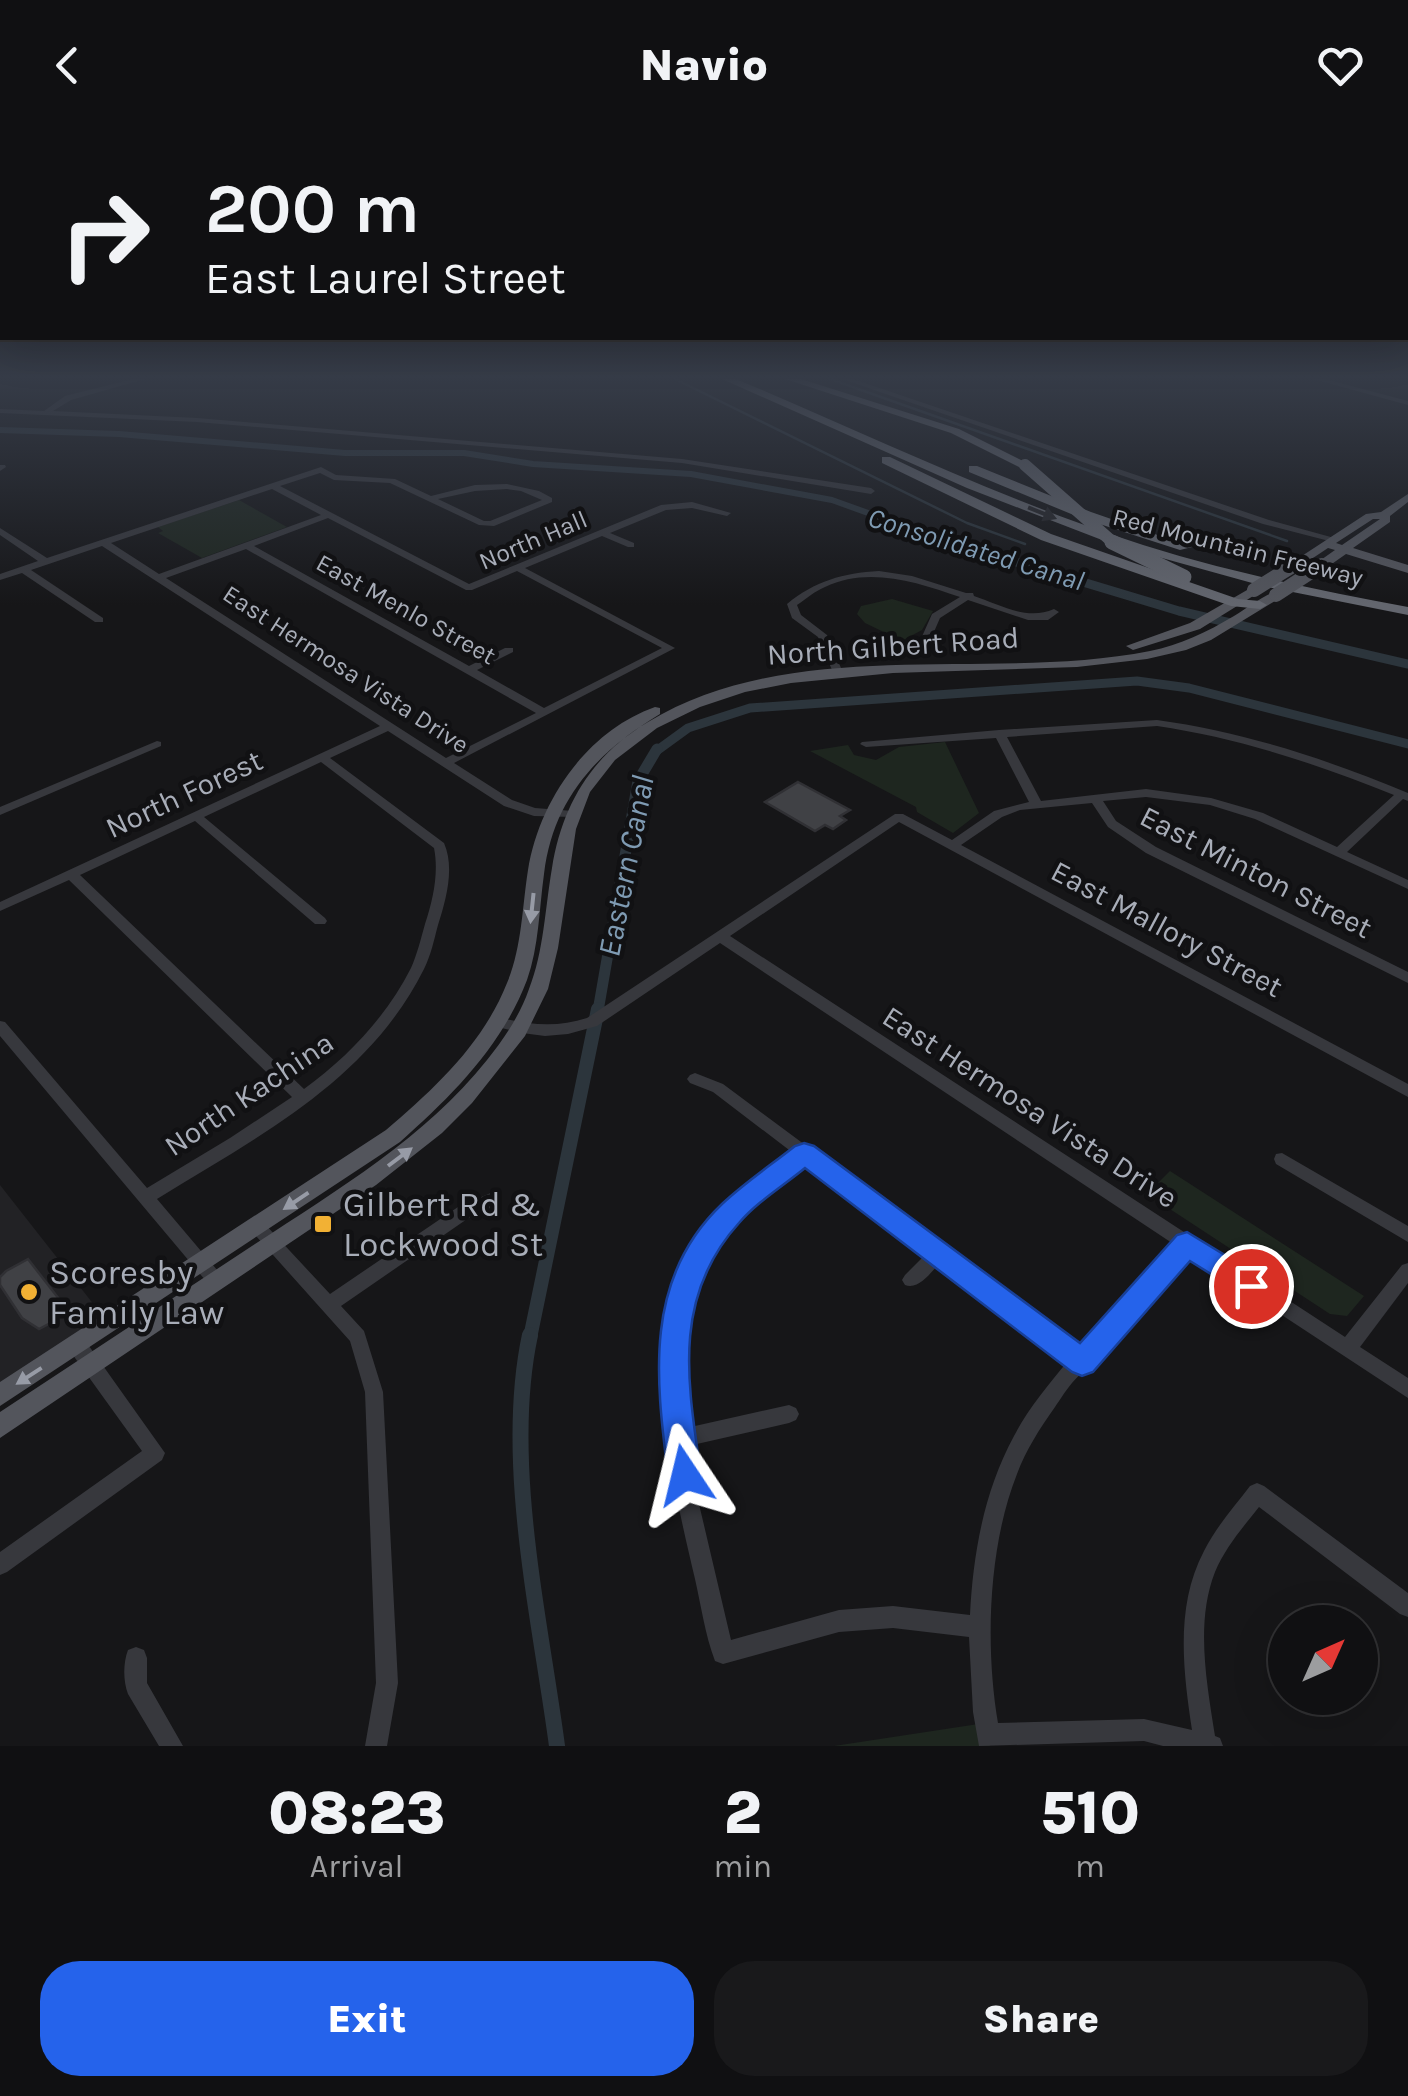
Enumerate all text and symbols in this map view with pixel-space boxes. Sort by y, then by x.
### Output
icon: back [40,38,95,93]
icon: heart [1313,38,1368,93]
text: Navio [640,39,768,91]
text: 200 m [205,168,420,250]
icon: right [40,170,170,300]
text: East Laurel Street [205,252,566,304]
water label: Consolidated Canal [864,500,1088,598]
street label: Red Mountain Freeway [1110,502,1367,592]
street label: North Hall [475,504,591,576]
one-way arrow [1027,505,1057,521]
street label: East Menlo Street [311,548,501,670]
street label: East Hermosa Vista Drive [218,579,474,759]
street label: North Gilbert Road [766,619,1020,673]
street label: North Forest [100,742,268,846]
water label: Eastern Canal [590,772,662,960]
street label: East Minton Street [1134,798,1378,946]
street label: East Mallory Street [1045,853,1289,1005]
one-way arrow [524,893,540,925]
street label: East Hermosa Vista Drive [876,998,1184,1216]
street label: North Kachina [158,1024,340,1164]
one-way arrow [387,1148,413,1167]
place label: Gilbert Rd & Lockwood St [343,1184,543,1265]
one-way arrow [282,1191,309,1210]
marker: Gilbert Rd & Lockwood St [312,1213,334,1235]
pin [1209,1244,1294,1329]
place label: Scoresby Family Law [49,1252,224,1333]
icon: arrive [1224,1259,1279,1314]
marker: Scoresby Family Law [18,1281,40,1303]
one-way arrow [16,1366,43,1384]
position arrow [633,1423,737,1527]
north arrow [1268,1605,1378,1715]
map controls [1268,1605,1378,1715]
text: 08:23 [268,1778,445,1848]
text: 2 [724,1778,762,1848]
text: 510 [1040,1778,1140,1848]
text: Arrival [310,1848,404,1885]
text: min [713,1848,772,1885]
text: m [1075,1848,1105,1885]
button: Exit [40,1961,694,2076]
button: Share [714,1961,1368,2076]

